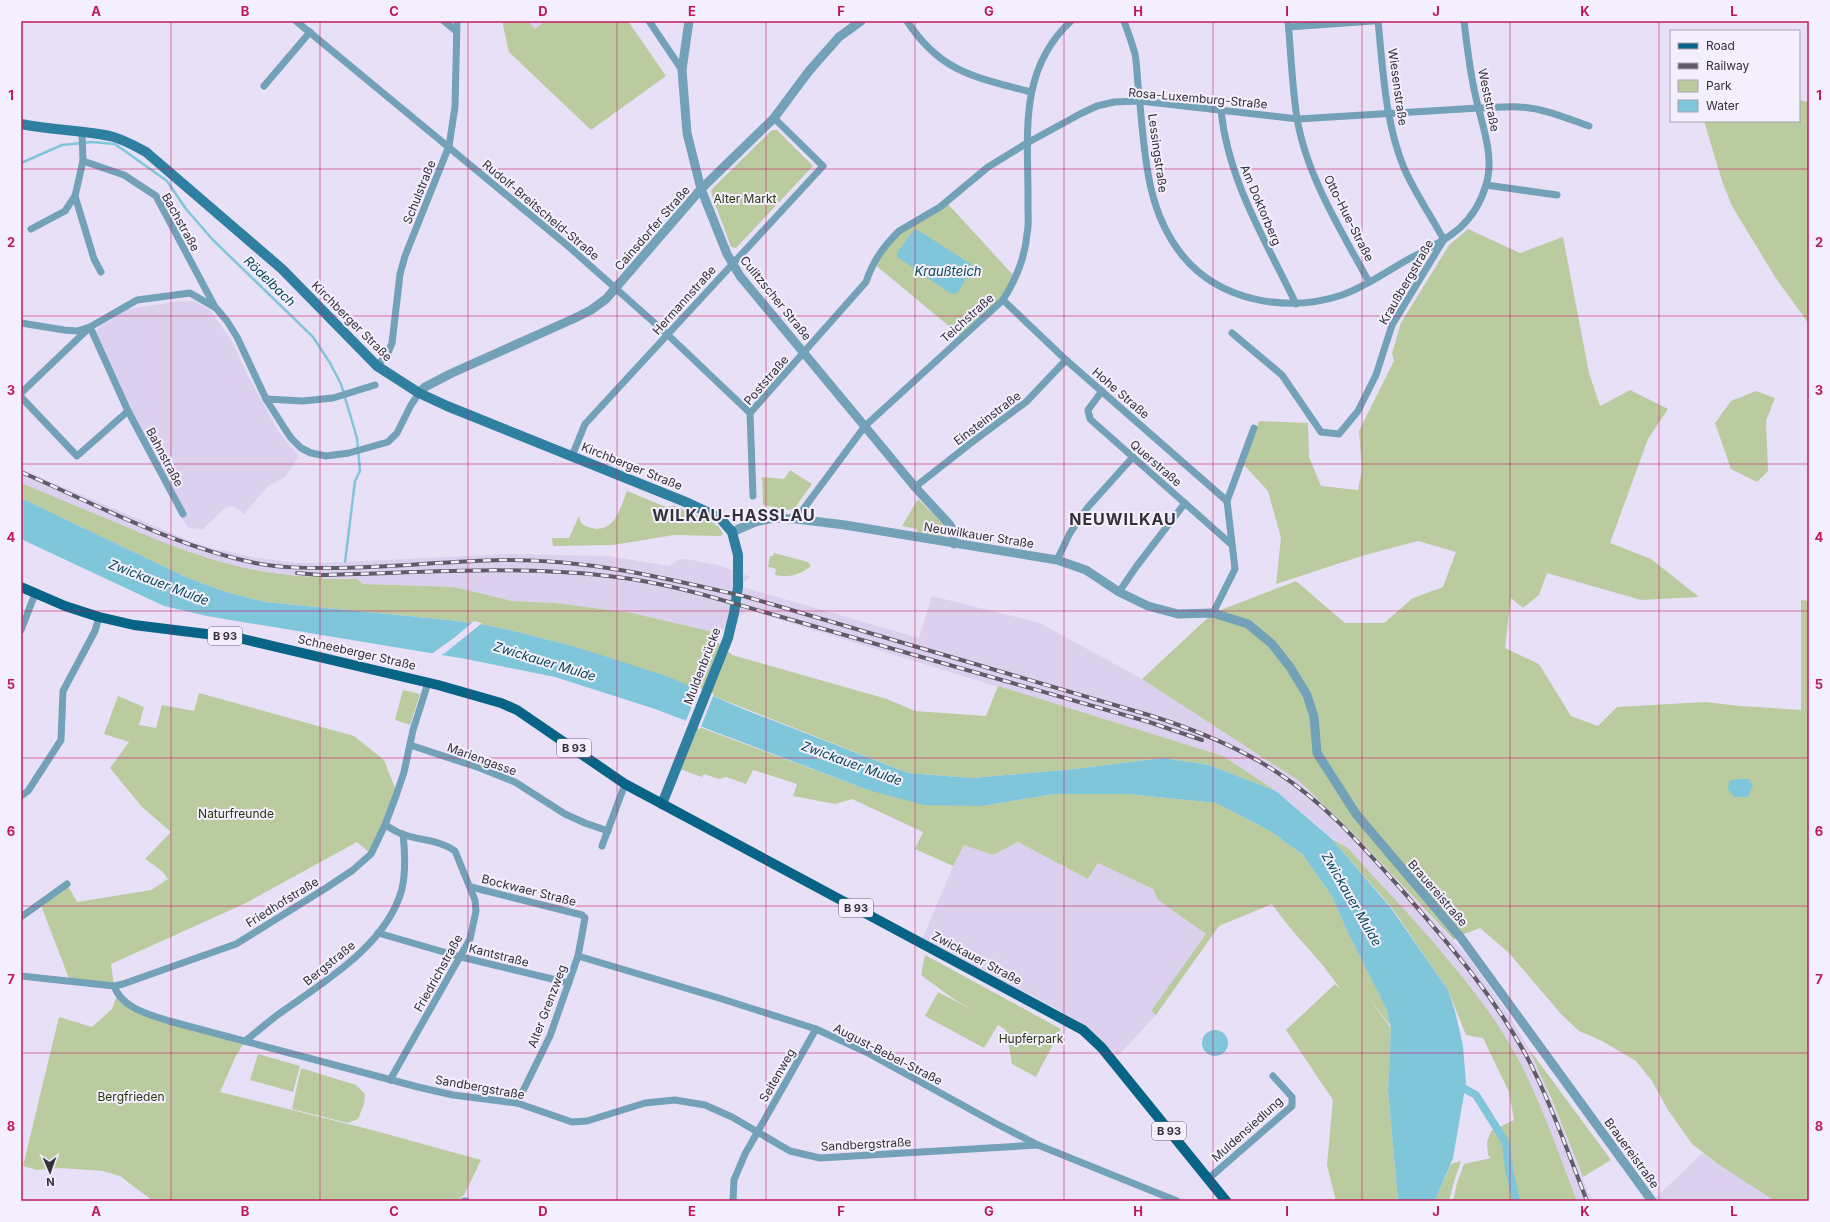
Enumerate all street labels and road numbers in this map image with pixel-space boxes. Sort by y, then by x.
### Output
street label: Wiesenstraße [1385,47,1411,127]
street label: Weststraße [1475,67,1503,133]
street label: Rosa-Luxemburg-Straße [1128,84,1268,112]
street label: Lessingstraße [1145,112,1171,194]
street label: Rudolf-Breitscheid-Straße [479,157,603,263]
street label: Schulstraße [399,158,439,226]
street label: Am Doktorberg [1237,162,1285,248]
street label: Otto-Hue-Straße [1321,172,1377,264]
street label: Cainsdorfer Straße [611,183,693,273]
street label: Bachstraße [159,190,203,254]
street label: Kraußbergstraße [1376,237,1436,327]
street label: Culitzscher Straße [737,253,815,343]
street label: Hermannstraße [649,262,719,338]
street label: Kirchberger Straße [309,278,395,364]
street label: Teichstraße [937,290,997,346]
street label: Poststraße [740,352,792,408]
street label: Hohe Straße [1089,364,1153,422]
street label: Einsteinstraße [950,388,1024,448]
street label: Bahnstraße [143,425,187,489]
street label: Querstraße [1127,436,1185,490]
street label: Kirchberger Straße [579,439,685,493]
street label: Neuwilkauer Straße [923,519,1035,551]
street label: Muldenbrücke [680,625,724,707]
road number: B 93 [208,627,242,645]
street label: Schneeberger Straße [296,631,418,673]
street label: Mariengasse [445,739,519,779]
road number: B 93 [557,739,591,757]
street label: Brauereistraße [1405,857,1471,929]
street label: Bockwaer Straße [480,871,578,909]
street label: Friedhofstraße [243,874,321,930]
road number: B 93 [839,899,873,917]
street label: Zwickauer Straße [929,928,1025,988]
street label: Friedrichstraße [411,932,465,1014]
street label: Bergstraße [300,938,358,988]
street label: Kantstraße [467,940,531,970]
street label: Alter Grenzweg [524,962,570,1050]
street label: August-Bebel-Straße [831,1020,945,1088]
street label: Seitenweg [756,1045,798,1105]
street label: Sandbergstraße [434,1072,526,1102]
street label: Muldensiedlung [1208,1093,1286,1165]
street label: Brauereistraße [1601,1115,1663,1191]
road number: B 93 [1152,1122,1186,1140]
street label: Sandbergstraße [820,1134,912,1154]

